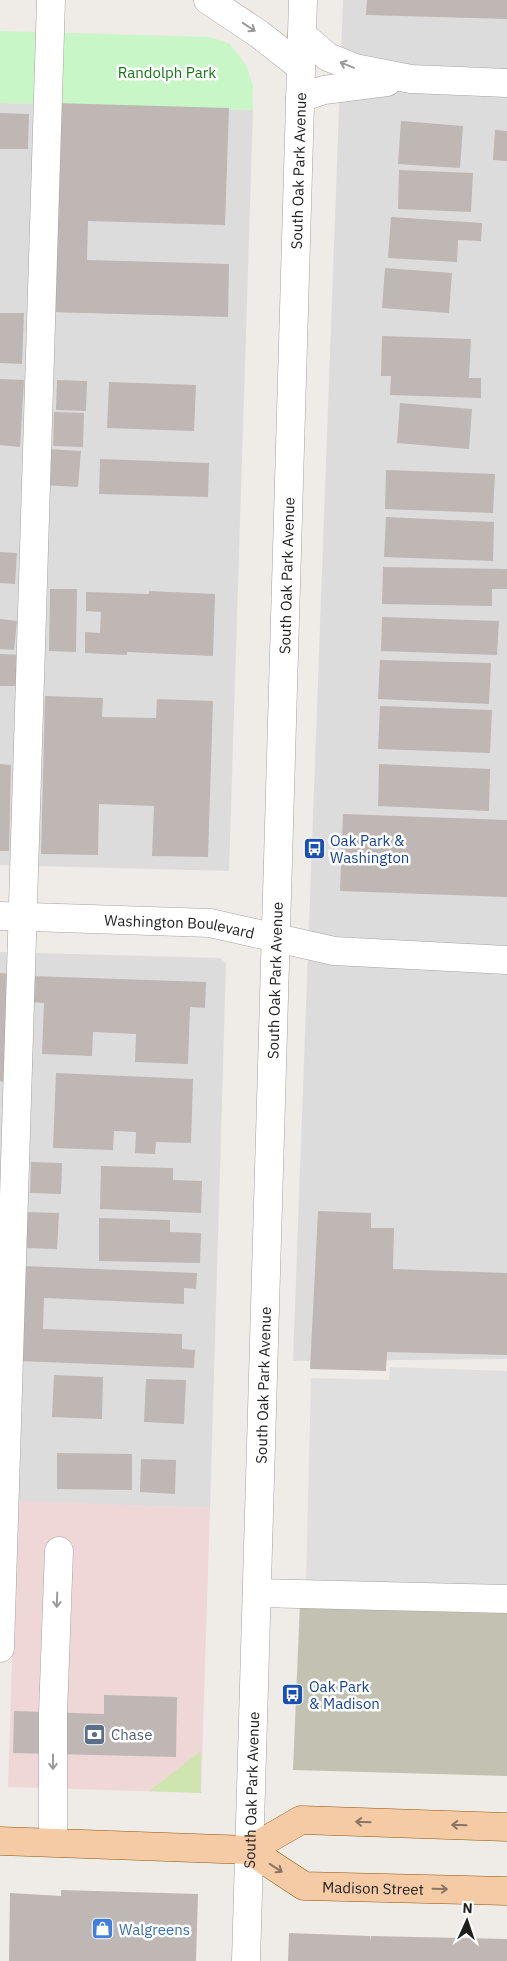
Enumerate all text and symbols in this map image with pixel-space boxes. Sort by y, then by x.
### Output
one-way arrow [242,22,256,32]
one-way arrow [340,60,355,69]
park label: Randolph Park [118,63,216,82]
street label: South Oak Park Avenue [286,92,310,250]
street label: South Oak Park Avenue [274,497,298,654]
place label: Oak Park & Washington [330,831,409,867]
bus stop icon: Oak Park & Washington [302,837,326,861]
street label: South Oak Park Avenue [263,902,286,1059]
street label: Washington Boulevard [104,910,257,942]
street label: South Oak Park Avenue [251,1306,275,1464]
one-way arrow [52,1592,62,1608]
place label: Oak Park & Madison [309,1677,380,1713]
bus stop icon: Oak Park & Madison [281,1683,305,1707]
street label: South Oak Park Avenue [239,1711,263,1869]
bank icon: Chase [83,1722,107,1746]
place label: Chase [111,1725,152,1744]
one-way arrow [48,1754,58,1770]
one-way arrow [355,1818,371,1827]
one-way arrow [452,1821,468,1830]
one-way arrow [269,1863,283,1873]
street label: Madison Street [322,1877,424,1898]
one-way arrow [432,1884,448,1894]
north arrow [442,1896,492,1946]
text: N [462,1899,473,1917]
shop icon: Walgreens [91,1917,115,1941]
place label: Walgreens [119,1920,190,1939]

